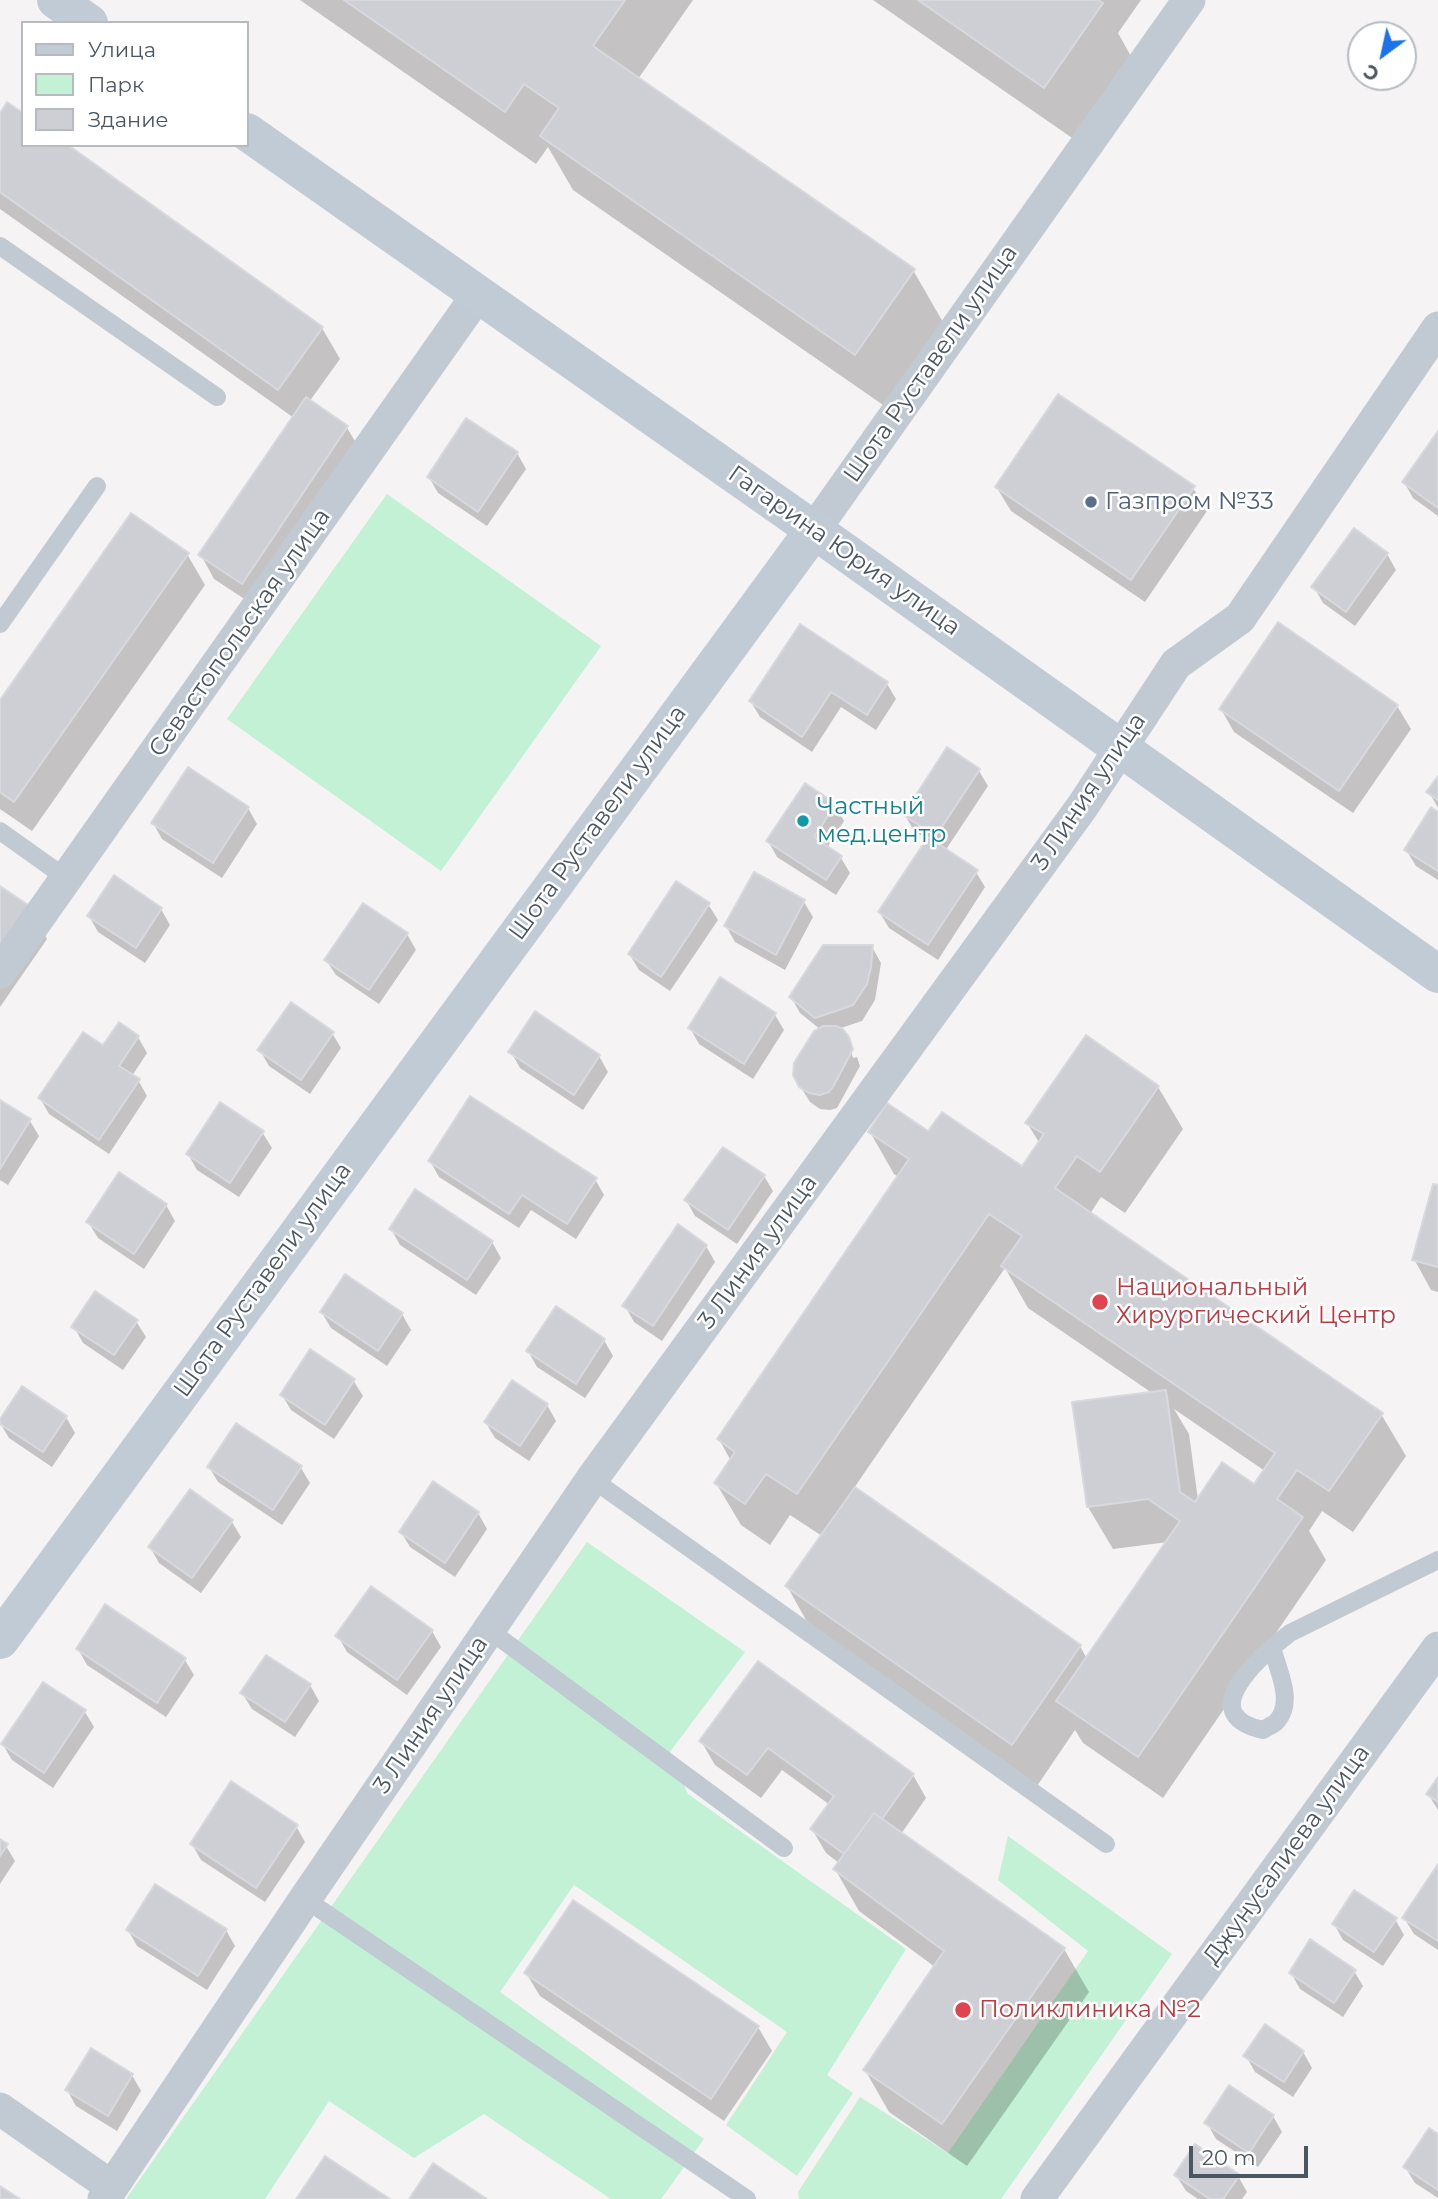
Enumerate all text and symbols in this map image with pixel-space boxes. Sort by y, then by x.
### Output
legend [21,21,248,147]
north arrow [1347,21,1417,91]
text: Улица [88,37,156,62]
text: С [1359,59,1383,86]
text: Парк [88,72,144,97]
text: Здание [88,107,169,132]
street label: Шота Руставели улица [838,240,1024,488]
street label: Гагарина Юрия улица [722,460,966,642]
place label: Газпром №33 [1105,488,1274,516]
marker: Газпром №33 [1083,494,1099,510]
street label: Севастопольская улица [143,503,337,763]
street label: Шота Руставели улица [503,700,693,946]
street label: 3 Линия улица [1026,708,1152,876]
place label: Частный мед.центр [817,793,947,849]
marker: Частный мед.центр [795,813,811,829]
street label: Шота Руставели улица [168,1157,358,1403]
street label: 3 Линия улица [692,1169,824,1335]
place label: Национальный Хирургический Центр [1116,1274,1396,1330]
marker: Национальный Хирургический Центр [1090,1292,1110,1312]
street label: 3 Линия улица [368,1631,494,1799]
street label: Джунусалиева улица [1198,1740,1376,1970]
place label: Поликлиника №2 [979,1996,1201,2024]
marker: Поликлиника №2 [953,2000,973,2020]
scale bar [1193,2132,1312,2176]
text: 20 m [1202,2145,1256,2170]

